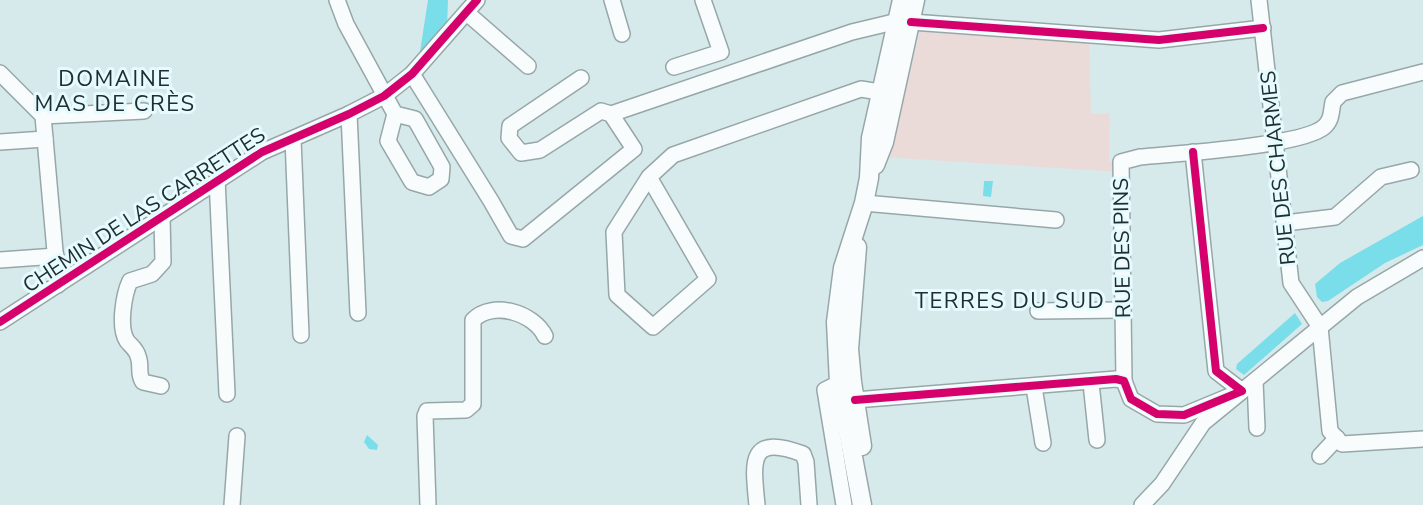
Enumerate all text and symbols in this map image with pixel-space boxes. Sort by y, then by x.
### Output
district label: DOMAINE MAS DE CRÈS [35,64,195,119]
street label: RUE DES CHARMES [1254,69,1302,267]
street label: CHEMIN DE LAS CARRETTES [17,121,271,299]
street label: RUE DES PINS [1107,178,1137,318]
district label: TERRES DU SUD [915,286,1105,316]

